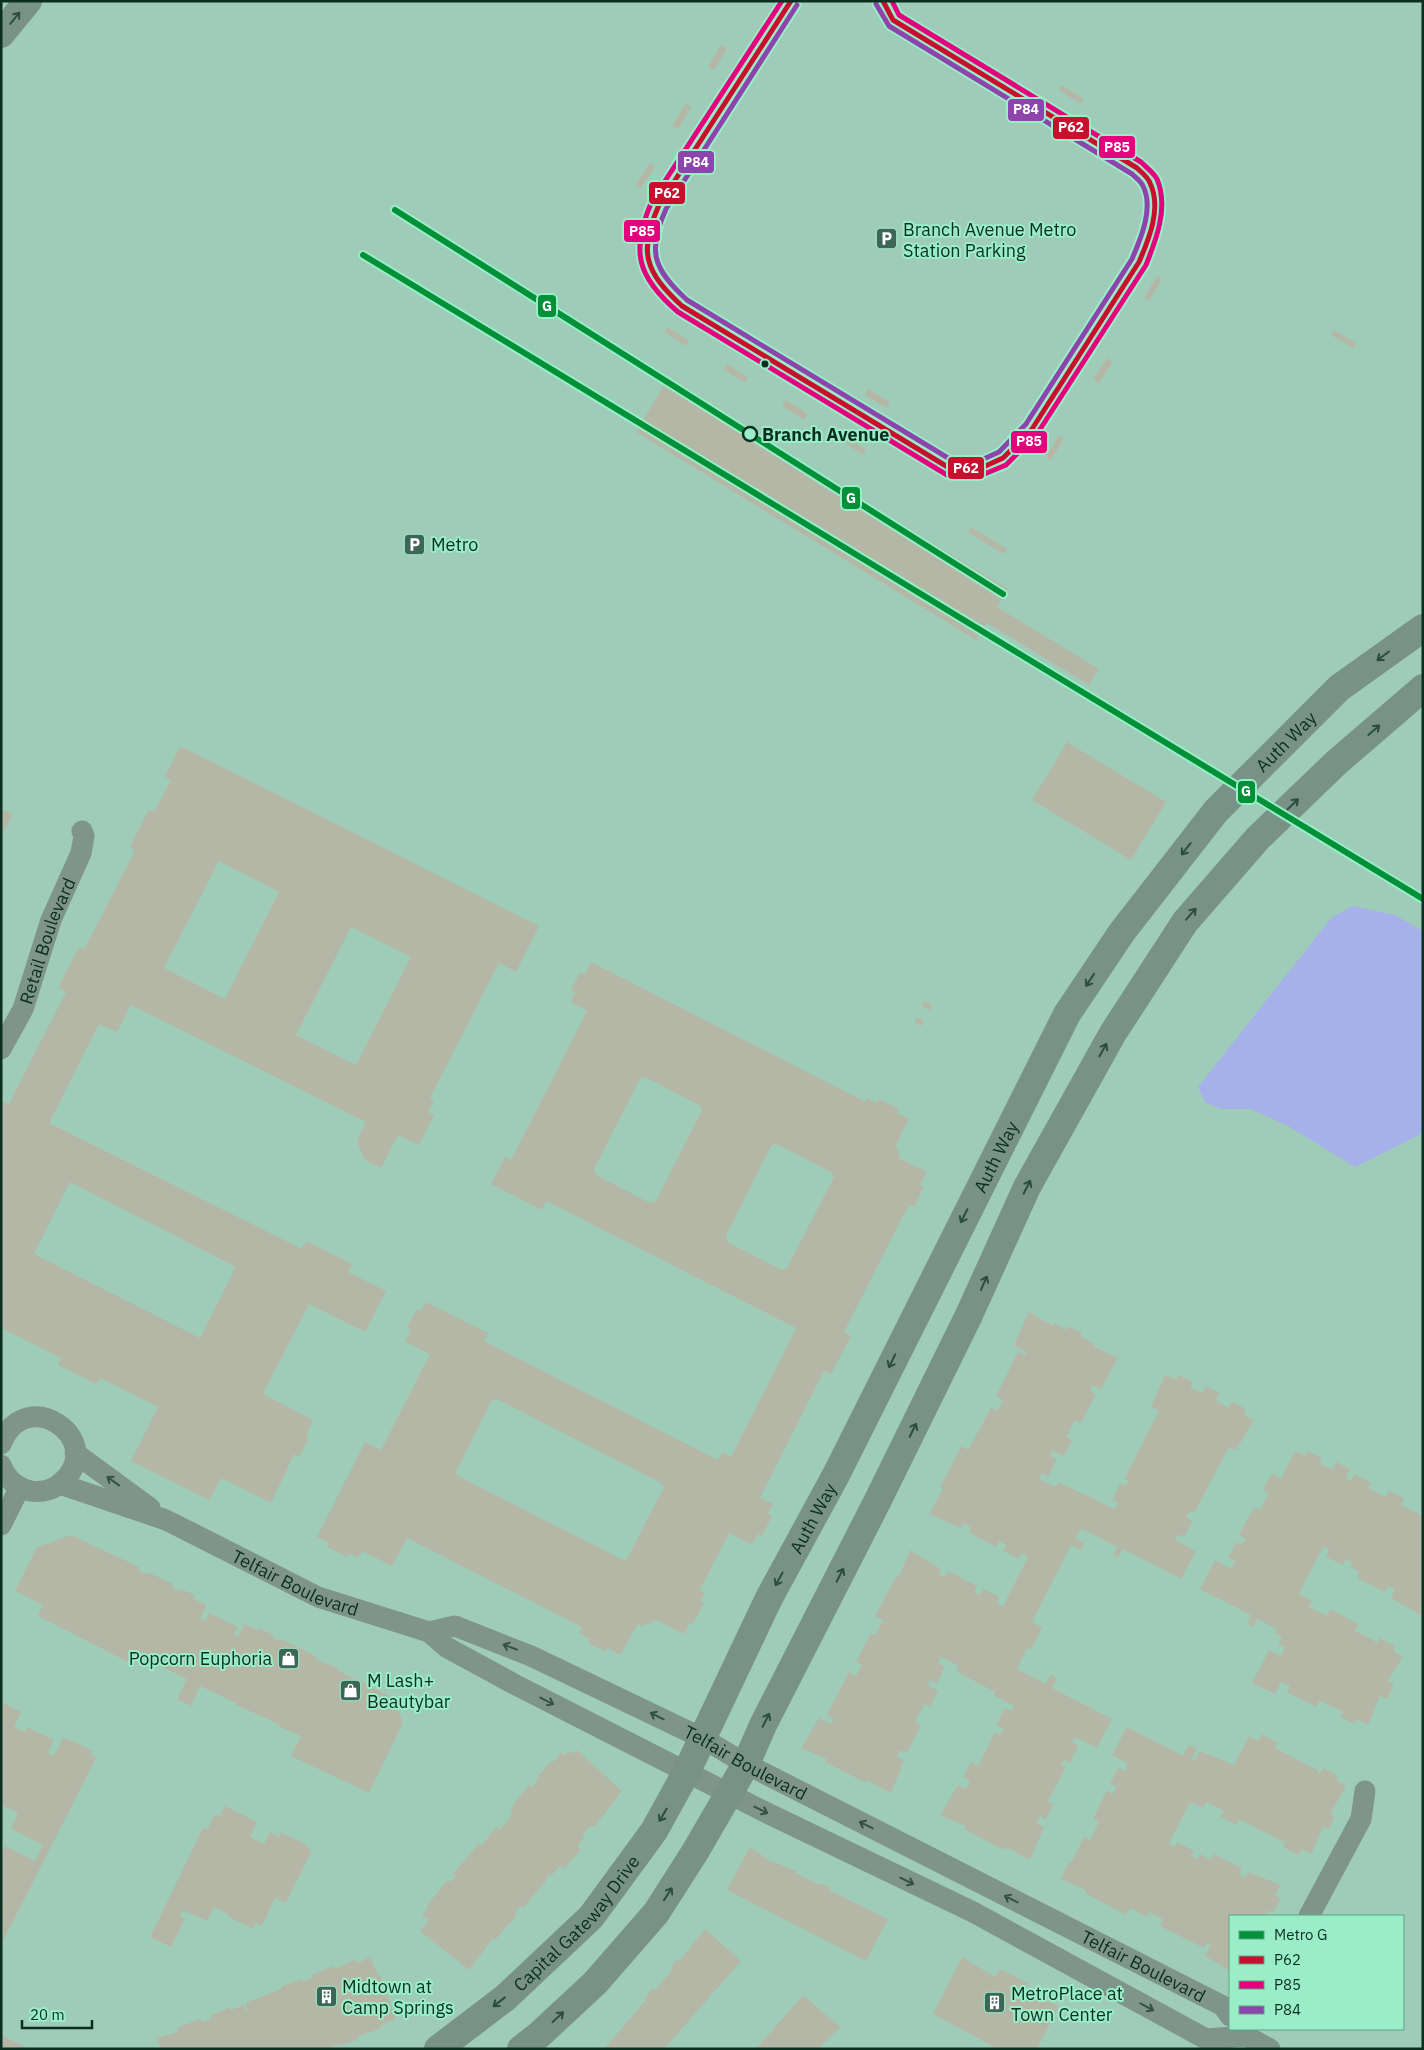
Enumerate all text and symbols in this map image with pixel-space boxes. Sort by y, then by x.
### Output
one-way arrow [9,11,20,24]
line badge: P84 [1007,98,1045,122]
text: P84 [1013,100,1039,118]
line badge: P62 [1052,116,1090,140]
text: P62 [1058,118,1084,136]
line badge: P85 [1098,135,1136,159]
text: P85 [1104,138,1130,156]
line badge: P84 [677,150,715,174]
text: P84 [683,153,709,171]
line badge: P62 [648,181,686,205]
text: P62 [654,184,680,202]
place label: Branch Avenue Metro Station Parking [903,218,1076,262]
line badge: P85 [623,219,661,243]
text: P85 [629,222,655,240]
parking icon: Branch Avenue Metro Station Parking [875,227,899,251]
line badge: G [537,294,557,318]
text: G [542,297,552,315]
unlabelled marker [760,359,770,369]
place label: Branch Avenue [762,423,889,446]
marker: Branch Avenue [742,426,758,442]
line badge: P85 [1010,430,1048,454]
text: P85 [1016,432,1042,450]
line badge: P62 [947,456,985,480]
text: P62 [953,459,979,477]
line badge: G [841,486,861,510]
text: G [846,489,856,507]
parking icon: Metro [403,532,427,556]
place label: Metro [431,533,478,556]
one-way arrow [1377,650,1390,661]
street label: Auth Way [1250,706,1321,777]
one-way arrow [1367,725,1380,736]
line badge: G [1237,780,1256,804]
text: G [1241,782,1251,800]
one-way arrow [1287,798,1300,810]
one-way arrow [1181,842,1191,856]
street label: Retail Boulevard [14,874,80,1007]
one-way arrow [1186,908,1197,921]
one-way arrow [1085,973,1095,987]
one-way arrow [1098,1043,1108,1058]
street label: Auth Way [968,1117,1023,1196]
one-way arrow [1022,1179,1032,1194]
one-way arrow [959,1208,968,1223]
one-way arrow [979,1276,989,1291]
one-way arrow [886,1353,896,1368]
one-way arrow [908,1422,918,1437]
one-way arrow [106,1476,120,1486]
street label: Auth Way [784,1479,841,1557]
street label: Telfair Boulevard [228,1544,362,1621]
one-way arrow [836,1568,845,1583]
one-way arrow [774,1572,784,1587]
one-way arrow [503,1642,518,1651]
shop icon: Popcorn Euphoria [276,1646,300,1670]
place label: Popcorn Euphoria [129,1647,272,1670]
place label: M Lash+ Beautybar [367,1669,451,1713]
shop icon: M Lash+ Beautybar [339,1678,363,1702]
one-way arrow [539,1697,554,1706]
one-way arrow [650,1711,665,1720]
one-way arrow [762,1713,771,1728]
street label: Telfair Boulevard [680,1720,811,1805]
one-way arrow [753,1806,768,1815]
one-way arrow [657,1807,667,1822]
one-way arrow [859,1820,874,1829]
street label: Capital Gateway Drive [508,1850,644,1996]
one-way arrow [900,1876,915,1886]
one-way arrow [663,1888,673,1902]
one-way arrow [1004,1894,1019,1903]
legend [1229,1915,1404,2030]
street label: Telfair Boulevard [1077,1925,1210,2007]
text: Metro G [1274,1925,1327,1944]
text: P62 [1274,1950,1301,1969]
place label: Midtown at Camp Springs [342,1975,454,2019]
text: P85 [1274,1975,1301,1994]
place label: MetroPlace at Town Center [1011,1982,1123,2026]
building icon: Midtown at Camp Springs [314,1984,338,2008]
building icon: MetroPlace at Town Center [983,1991,1007,2015]
one-way arrow [493,1997,506,2008]
scale bar [22,1998,92,2030]
text: P84 [1274,2000,1301,2019]
one-way arrow [1139,2002,1154,2012]
text: 20 m [30,2005,65,2024]
one-way arrow [552,2011,565,2023]

